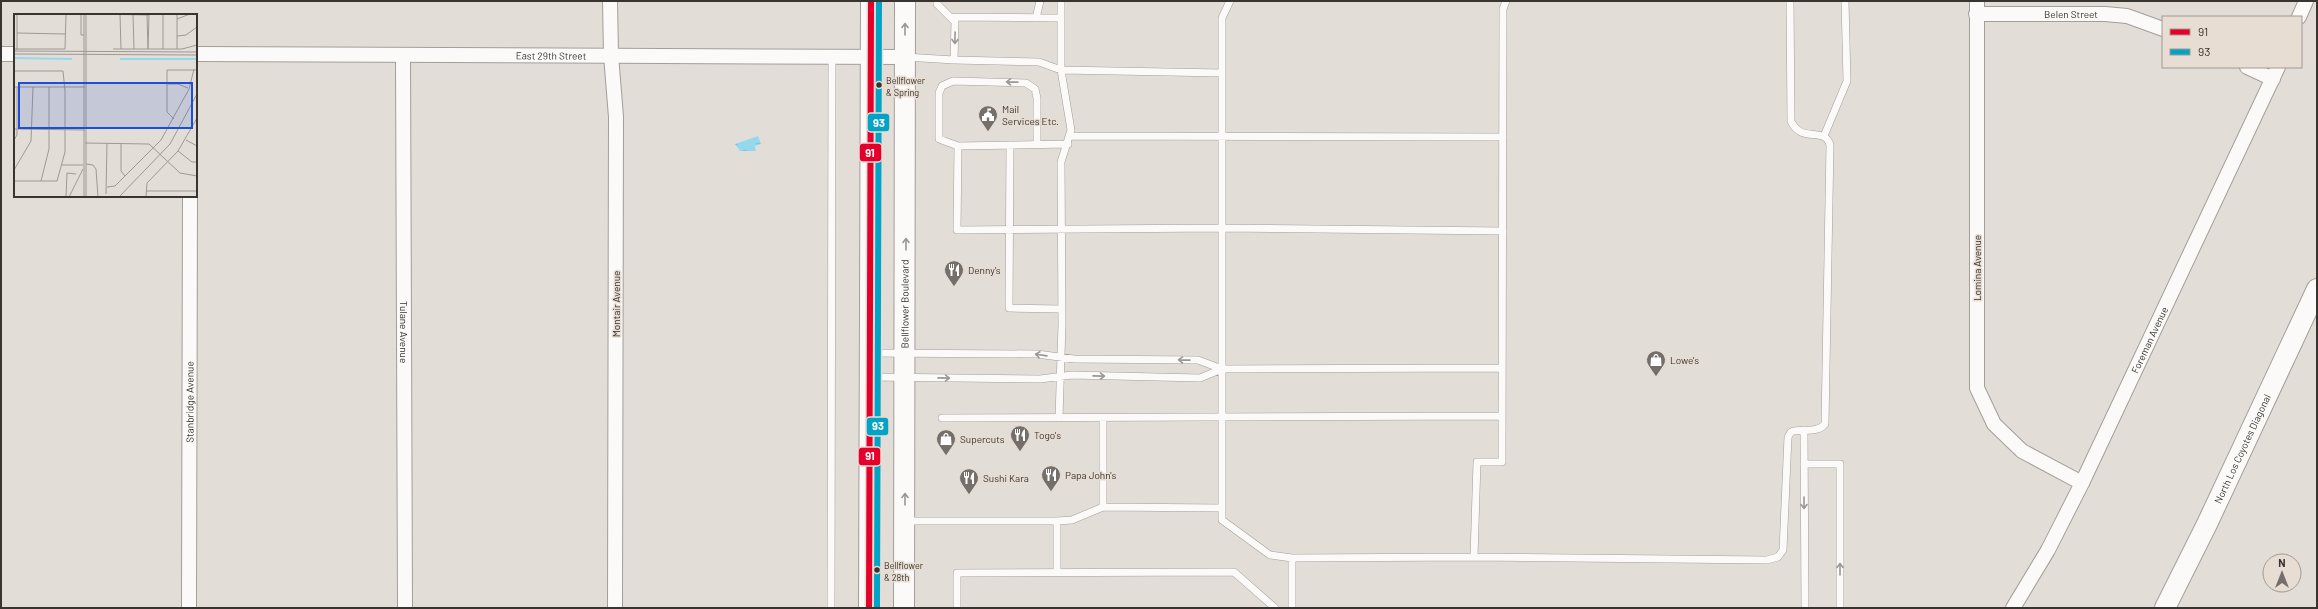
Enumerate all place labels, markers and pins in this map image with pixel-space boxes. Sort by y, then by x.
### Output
place label: Bellflower & Spring [886,75,926,98]
marker: Bellflower & Spring [874,80,884,90]
place label: Mail Services Etc. [1002,103,1059,127]
public building icon: Mail Services Etc. [977,104,999,132]
restaurant icon: Denny's [943,259,965,287]
place label: Denny's [968,264,1001,276]
shop icon: Lowe's [1645,349,1667,377]
place label: Lowe's [1670,354,1699,366]
restaurant icon: Togo's [1009,424,1031,452]
shop icon: Supercuts [935,428,957,456]
place label: Togo's [1034,429,1061,441]
place label: Supercuts [960,433,1005,445]
restaurant icon: Papa John's [1040,464,1062,492]
restaurant icon: Sushi Kara [958,467,980,495]
place label: Papa John's [1065,469,1116,481]
place label: Sushi Kara [983,472,1029,484]
place label: Bellflower & 28th [884,560,924,583]
marker: Bellflower & 28th [872,565,882,575]

